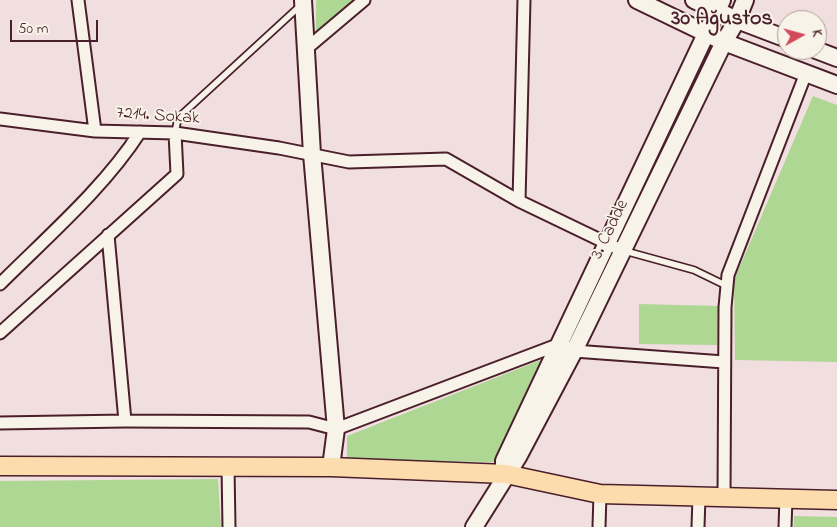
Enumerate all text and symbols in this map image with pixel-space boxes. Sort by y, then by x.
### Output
district label: 30 Ağustos [671,7,773,33]
scale bar [12,10,100,42]
north arrow [777,10,827,60]
text: 50 m [18,18,48,40]
text: K [806,29,827,38]
street label: 7214. Sokak [116,103,200,131]
street label: 3. Cadde [587,197,635,263]

